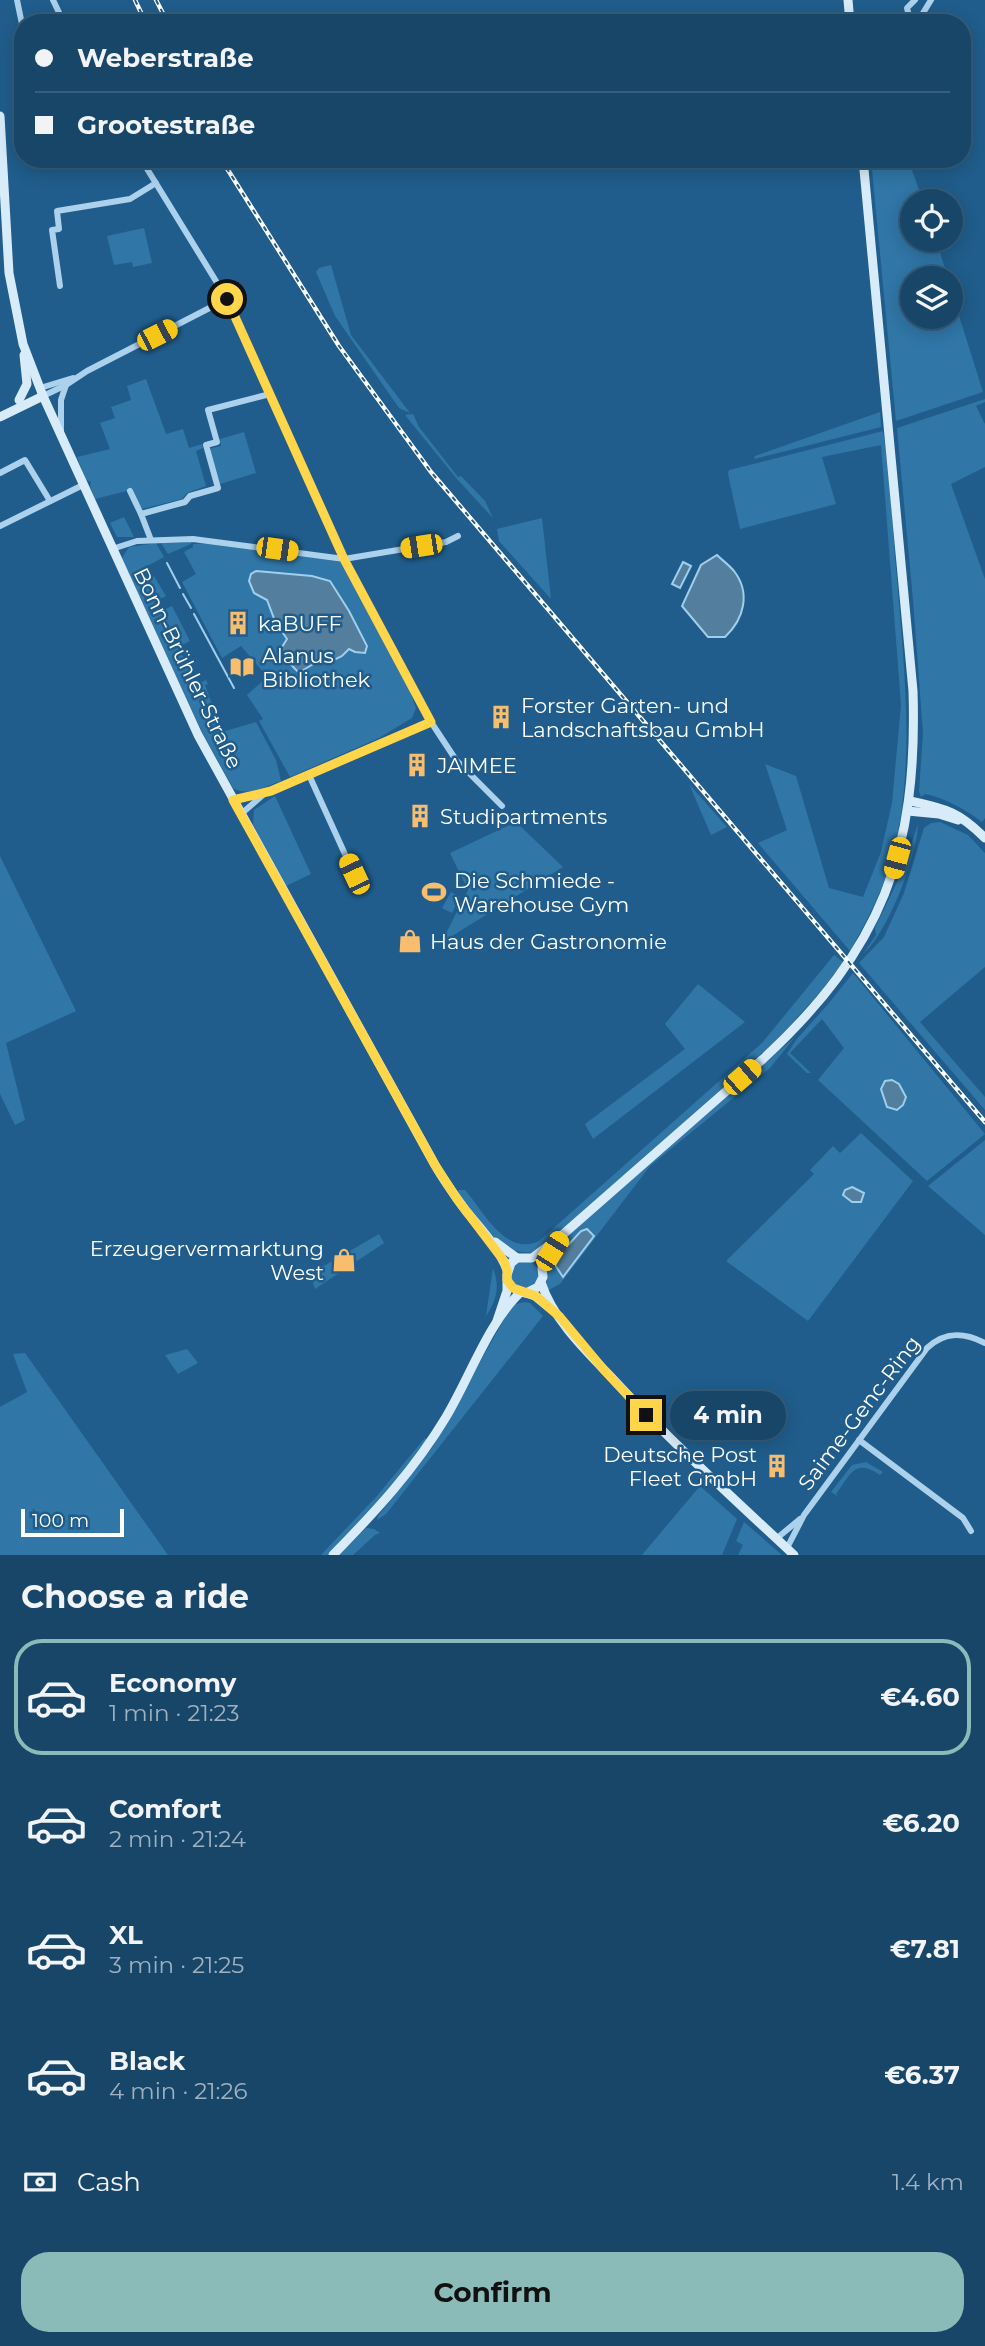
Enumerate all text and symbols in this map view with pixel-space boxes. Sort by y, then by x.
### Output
text: Weberstraße [77,42,254,74]
text: Grootestraße [77,109,255,141]
map controls [900,189,963,329]
button: locate [900,189,963,252]
button: layers [900,266,963,329]
route start [211,283,243,315]
car [134,316,181,354]
car [399,532,444,560]
car [255,536,300,562]
street label: Bonn-Brühler-Straße [128,564,248,772]
building icon: kaBUFF [224,609,252,637]
place label: kaBUFF [258,611,342,636]
place label: Alanus Bibliothek [262,643,371,692]
library icon: Alanus Bibliothek [228,653,256,681]
place label: Forster Garten- und Landschaftsbau GmbH [521,693,765,742]
building icon: Forster Garten- und Landschaftsbau GmbH [487,703,515,731]
building icon: JAIMEE [403,751,431,779]
place label: JAIMEE [436,753,517,778]
building icon: Studipartments [406,802,434,830]
place label: Studipartments [440,804,607,829]
car [882,835,913,881]
car [336,851,373,897]
place label: Die Schmiede - Warehouse Gym [454,868,629,917]
sports icon: Die Schmiede - Warehouse Gym [420,878,448,906]
shop icon: Haus der Gastronomie [396,927,424,955]
place label: Haus der Gastronomie [430,929,667,954]
car [720,1055,765,1099]
car [532,1228,573,1274]
place label: Erzeugervermarktung West [90,1236,324,1285]
shop icon: Erzeugervermarktung West [330,1246,358,1274]
street label: Saime-Genc-Ring [793,1331,925,1495]
callout: 4 min [670,1390,786,1440]
route end [630,1399,662,1431]
text: 4 min [693,1401,763,1429]
place label: Deutsche Post Fleet GmbH [603,1442,757,1491]
building icon: Deutsche Post Fleet GmbH [763,1452,791,1480]
scale bar [21,1506,124,1538]
text: 100 m [32,1509,89,1532]
text: Choose a ride [21,1577,249,1616]
icon: car [25,1666,88,1729]
text: Economy [109,1667,236,1699]
text: €4.60 [880,1681,960,1713]
text: 1 min · 21:23 [109,1699,240,1727]
icon: car [25,1792,88,1855]
text: Comfort [109,1793,221,1825]
text: €6.20 [883,1807,960,1839]
text: 2 min · 21:24 [109,1825,246,1853]
icon: car [25,1918,88,1981]
text: XL [109,1919,143,1951]
text: €7.81 [890,1933,960,1965]
text: 3 min · 21:25 [109,1951,244,1979]
icon: car [25,2044,88,2107]
text: Black [109,2045,185,2077]
text: €6.37 [884,2059,960,2091]
text: 4 min · 21:26 [109,2077,247,2105]
icon: cash [21,2163,59,2201]
text: Cash [77,2166,141,2198]
text: 1.4 km [892,2168,964,2196]
button: Confirm [21,2252,964,2332]

